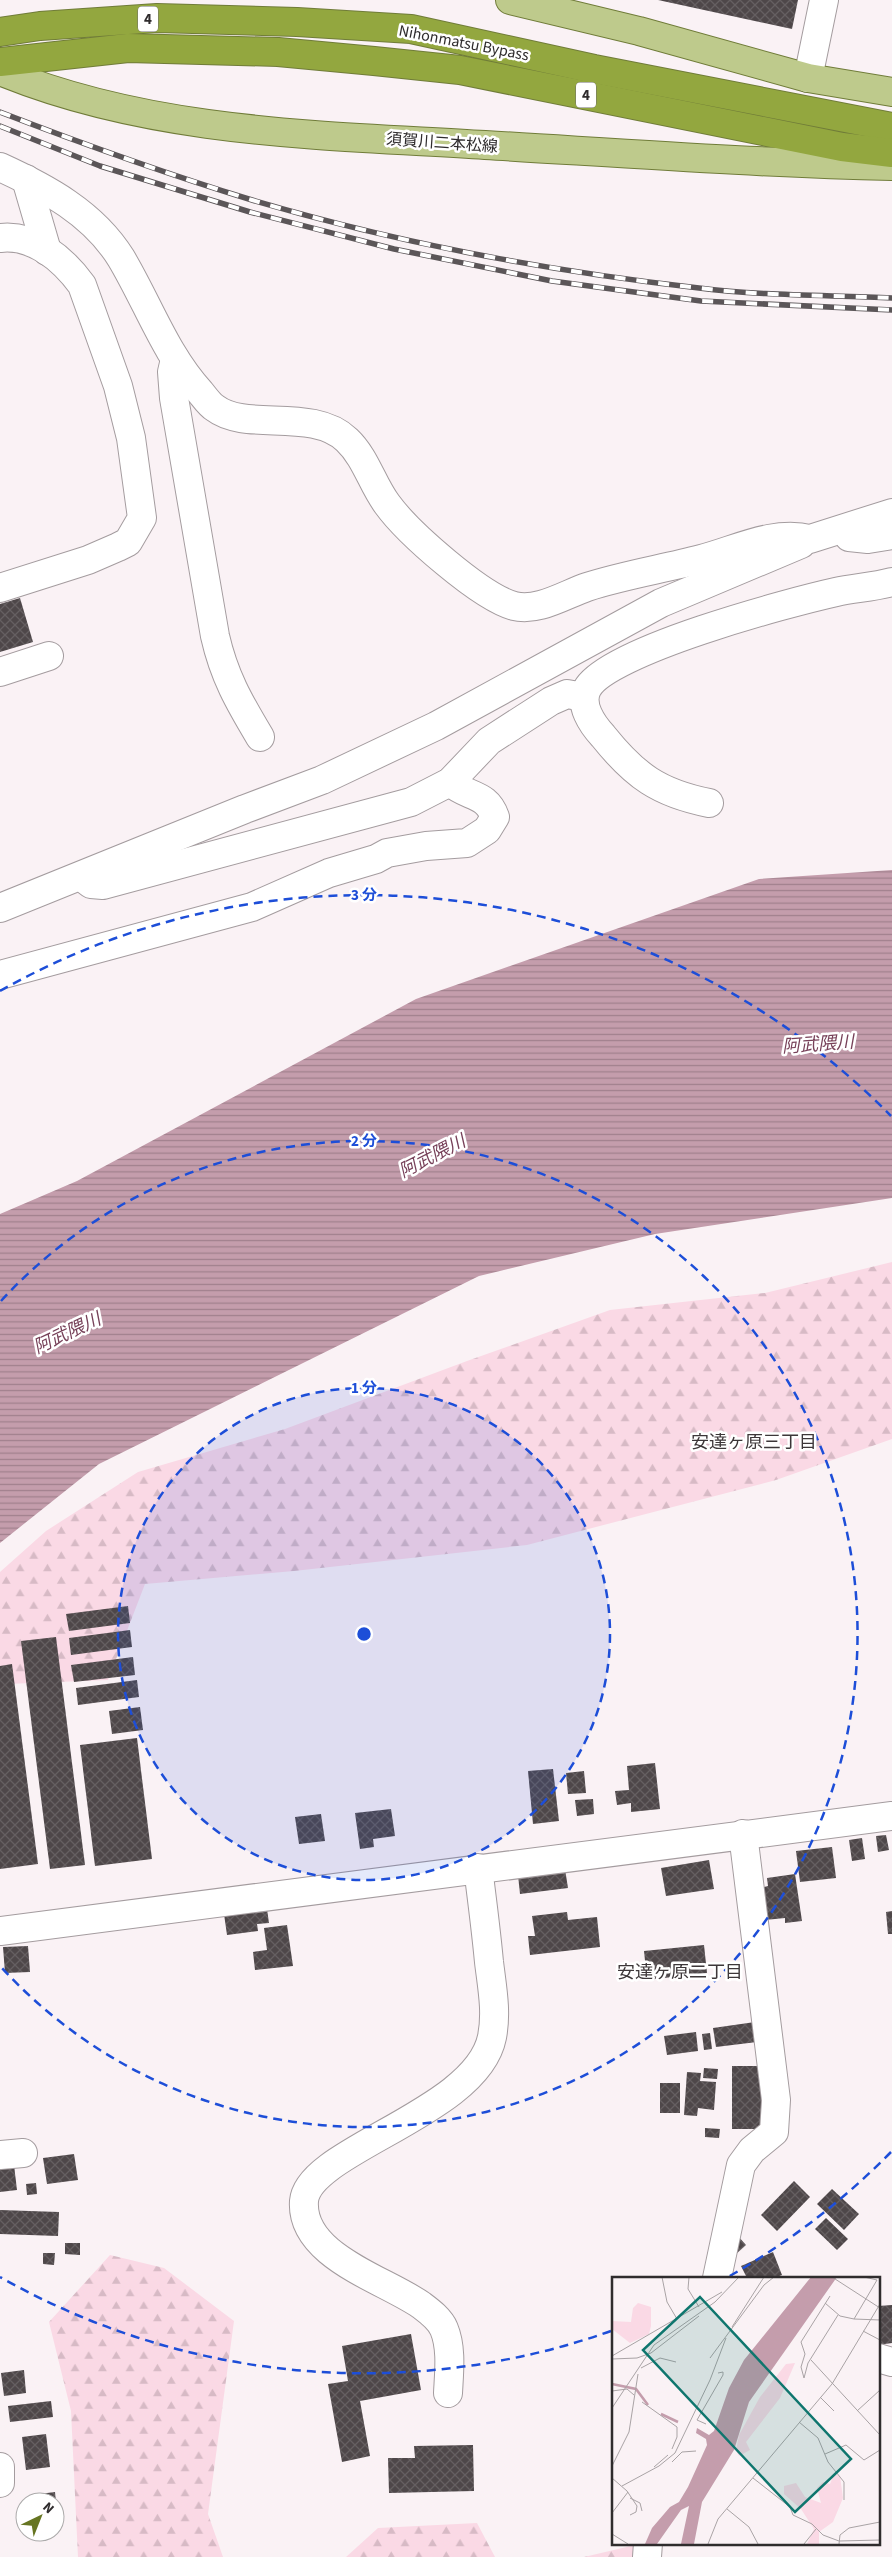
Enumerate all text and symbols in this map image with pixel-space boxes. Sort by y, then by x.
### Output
road number: 4 [138,6,158,32]
street label: Nihonmatsu Bypass [397,20,531,66]
road number: 4 [576,82,596,108]
street label: 須賀川二本松線 [385,128,499,158]
text: 3 分 [351,885,377,906]
water label: 阿武隈川 [781,1029,857,1059]
water label: 阿武隈川 [394,1128,472,1184]
text: 2 分 [351,1131,377,1152]
water label: 阿武隈川 [29,1306,107,1360]
text: 1 分 [351,1378,377,1399]
district label: 安達ヶ原三丁目 [691,1430,817,1455]
centre of rings [355,1625,373,1643]
district label: 安達ヶ原二丁目 [617,1960,743,1985]
inset map [612,2277,880,2544]
north arrow [15,2492,65,2542]
text: N [38,2498,58,2519]

